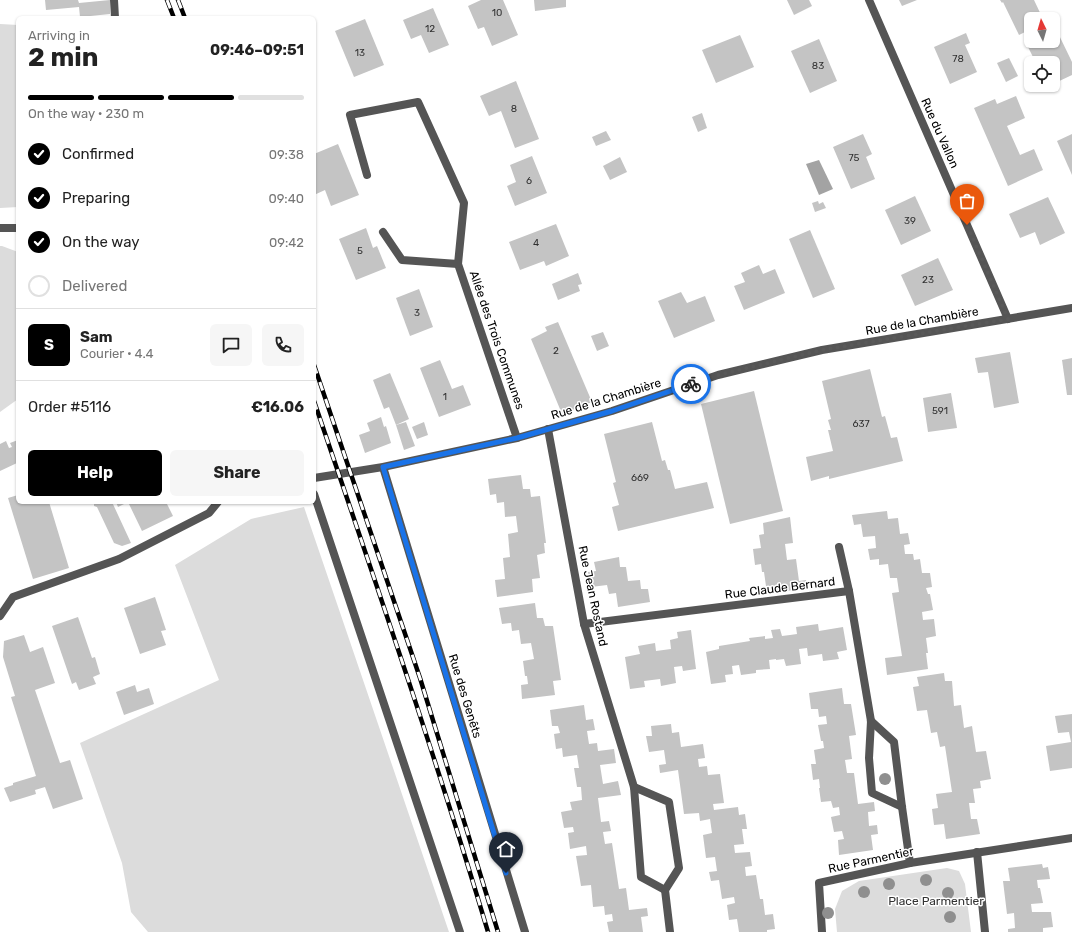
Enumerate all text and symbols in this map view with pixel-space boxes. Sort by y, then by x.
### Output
house number: 10 [492,7,502,19]
north arrow [1024,12,1060,48]
map controls [1024,12,1060,92]
house number: 12 [425,23,435,35]
text: Arriving in [28,28,90,43]
text: 09:46–09:51 [210,41,304,59]
text: 2 min [28,42,98,73]
house number: 13 [355,47,365,59]
house number: 78 [952,53,964,65]
button: locate [1024,56,1060,92]
house number: 83 [812,60,824,72]
street label: Rue du Vallon [918,96,962,170]
house number: 8 [511,103,517,115]
text: On the way · 230 m [28,106,144,121]
icon: check [28,143,50,165]
text: Confirmed [62,145,134,163]
text: 09:38 [269,147,304,162]
house number: 75 [848,152,860,164]
house number: 6 [526,175,532,187]
pin [950,184,984,225]
icon: check [28,187,50,209]
text: Preparing [62,189,130,207]
icon: bag [956,190,978,212]
text: 09:40 [268,191,304,206]
house number: 39 [904,215,916,227]
icon: check [28,231,50,253]
text: On the way [62,233,140,251]
text: 09:42 [269,235,304,250]
house number: 4 [533,237,539,249]
house number: 5 [357,245,363,257]
street label: Allée des Trois Communes [467,269,527,411]
house number: 23 [922,274,934,286]
text: Delivered [62,277,127,295]
street label: Rue de la Chambière [864,304,980,338]
house number: 3 [414,307,420,319]
button: chat [210,324,252,366]
button: phone [262,324,304,366]
text: Sam [80,328,113,346]
text: S [44,336,54,354]
house number: 2 [553,345,559,357]
text: Courier · 4.4 [80,346,154,361]
courier [671,364,711,404]
icon: bike [680,373,702,395]
street label: Rue de la Chambière [549,375,663,422]
house number: 1 [443,391,447,403]
text: Order #5116 [28,398,111,416]
text: €16.06 [251,398,304,416]
house number: 591 [932,405,948,417]
house number: 637 [852,418,870,430]
button: Help [28,450,162,496]
button: Share [170,450,304,496]
house number: 669 [631,472,649,484]
street label: Rue Jean Rostand [576,544,610,648]
street label: Rue Claude Bernard [724,574,836,602]
street label: Rue des Genêts [446,652,484,740]
pin [489,832,523,873]
icon: home [495,838,517,860]
street label: Rue Parmentier [827,844,915,876]
park label: Place Parmentier [888,894,984,908]

